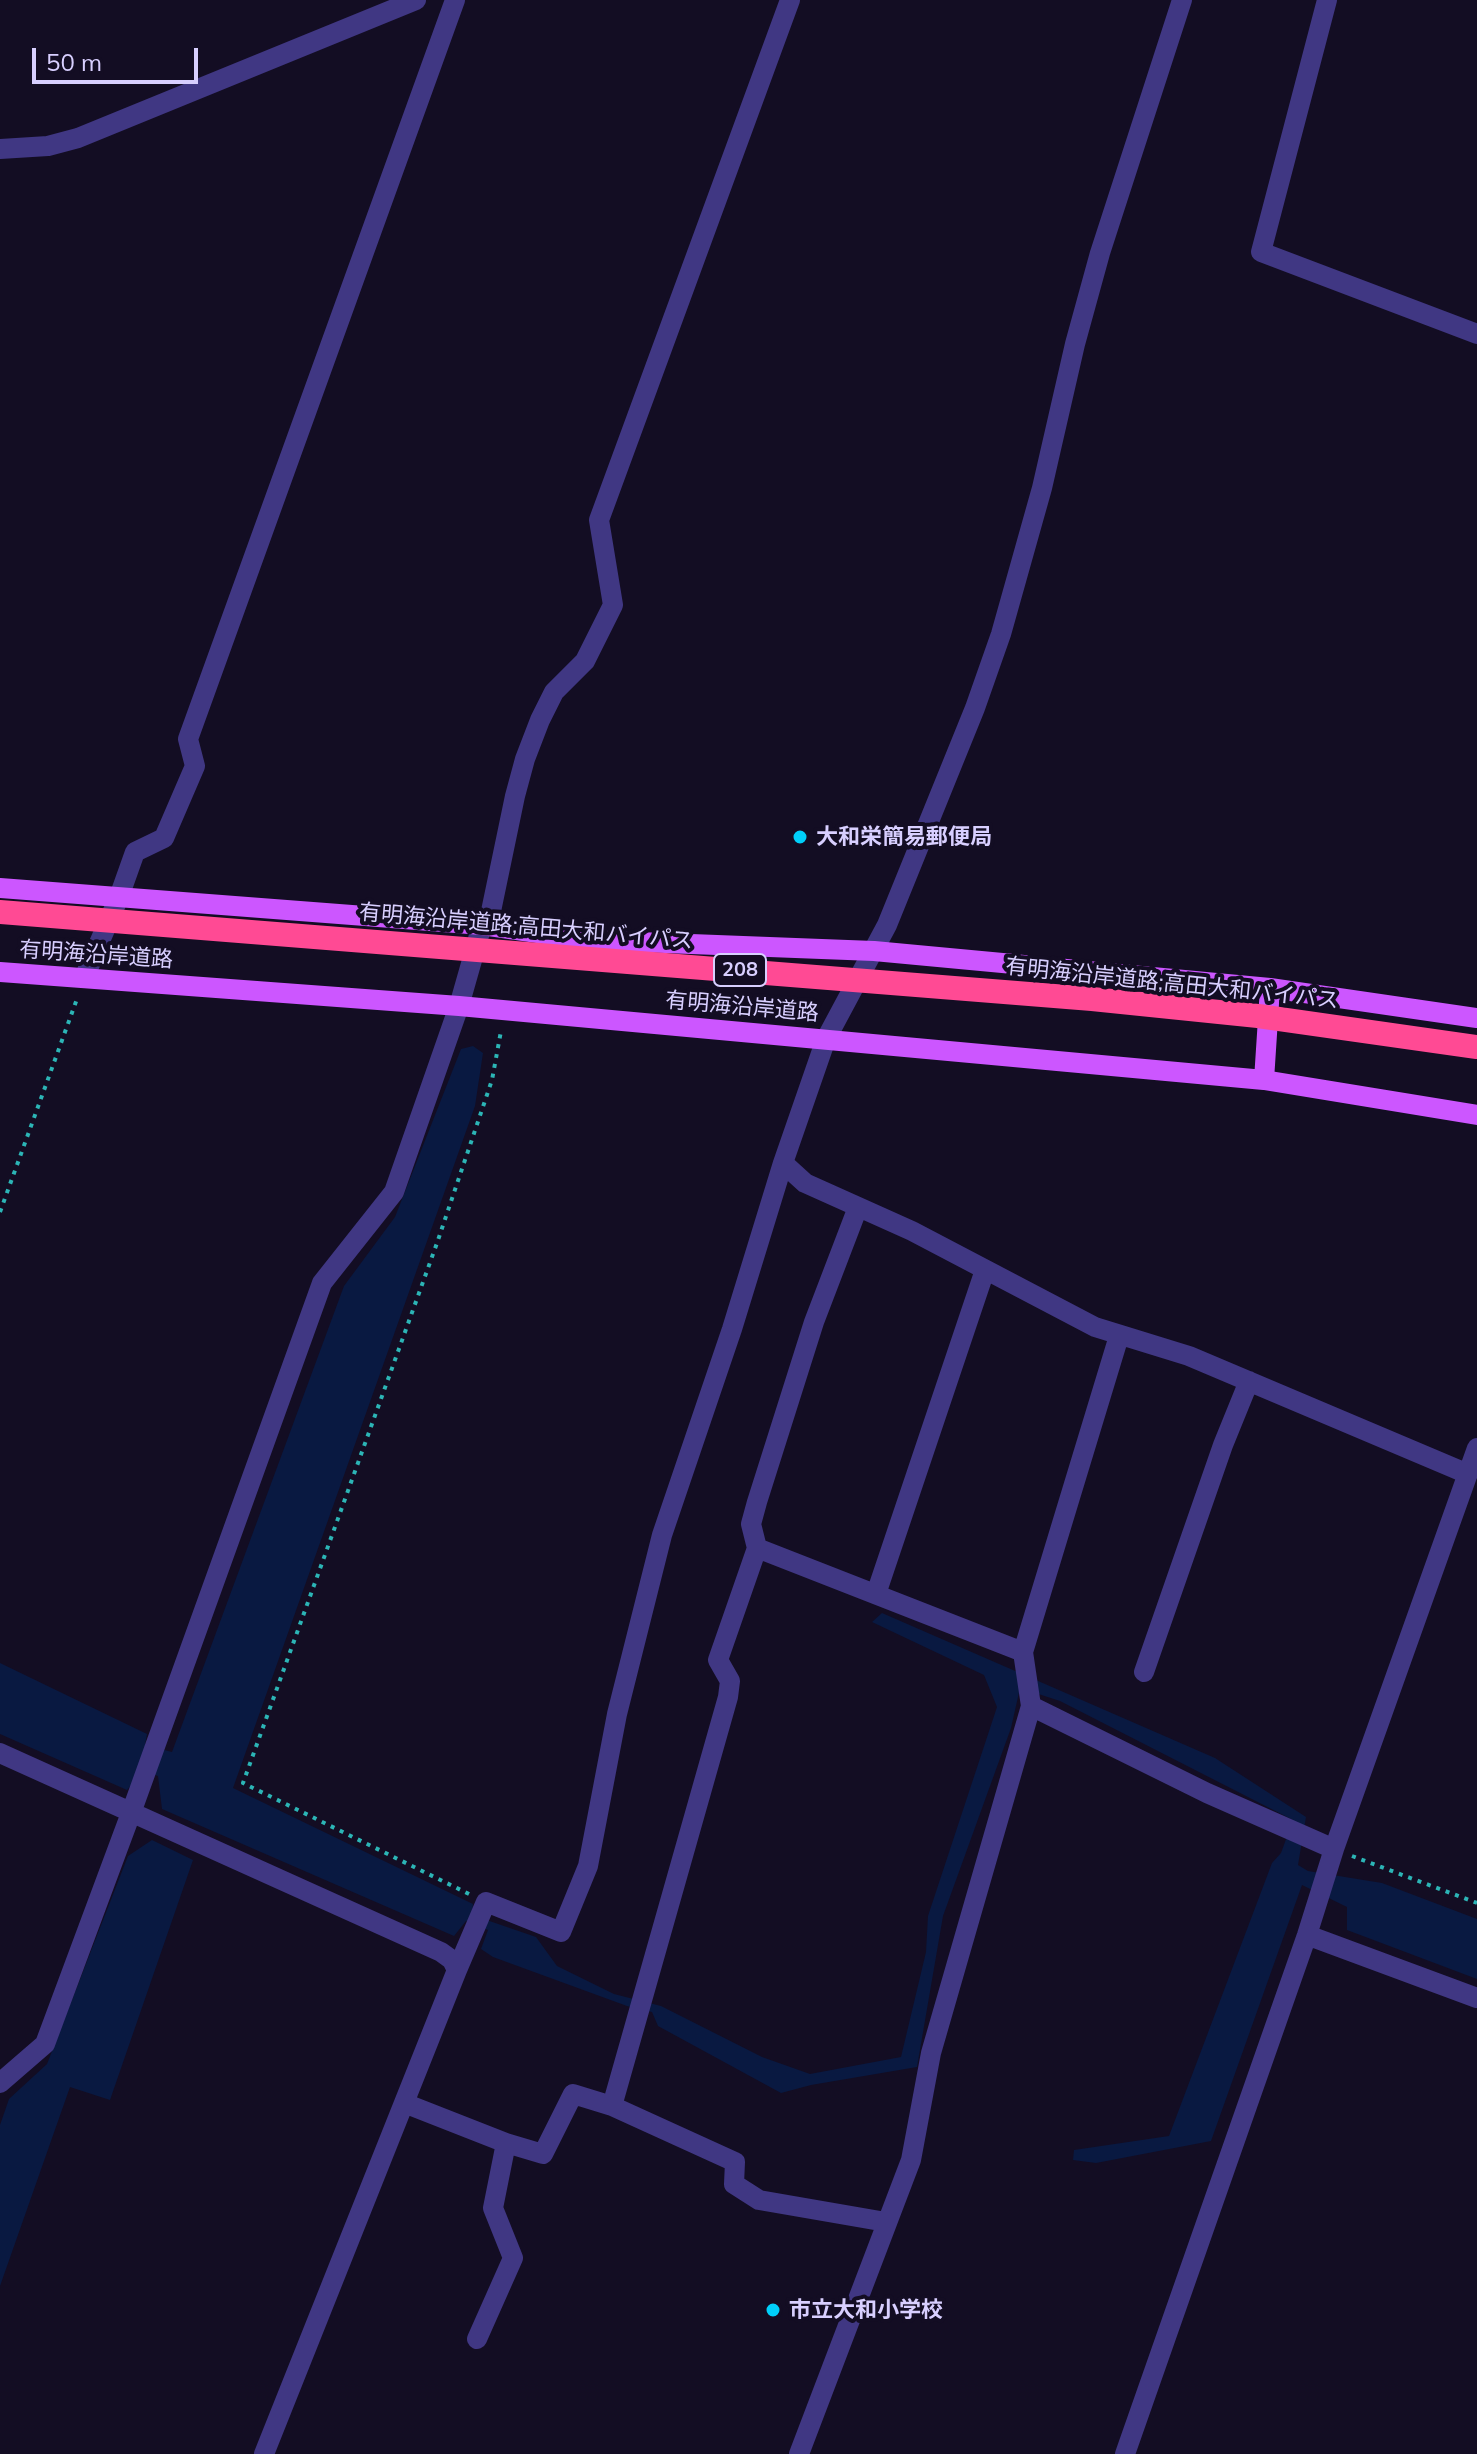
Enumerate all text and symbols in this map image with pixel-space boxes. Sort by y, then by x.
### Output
scale bar [36,32,202,82]
text: 50 m [46,47,102,77]
place label: 大和栄簡易郵便局 [816,824,992,850]
marker: 大和栄簡易郵便局 [791,828,809,846]
street label: 有明海沿岸道路;高田大和バイパス [358,899,694,955]
street label: 有明海沿岸道路 [18,936,174,974]
street label: 有明海沿岸道路;高田大和バイパス [1004,953,1340,1015]
road number: 208 [714,954,766,986]
street label: 有明海沿岸道路 [664,987,820,1027]
place label: 市立大和小学校 [789,2297,943,2323]
marker: 市立大和小学校 [764,2301,782,2319]

